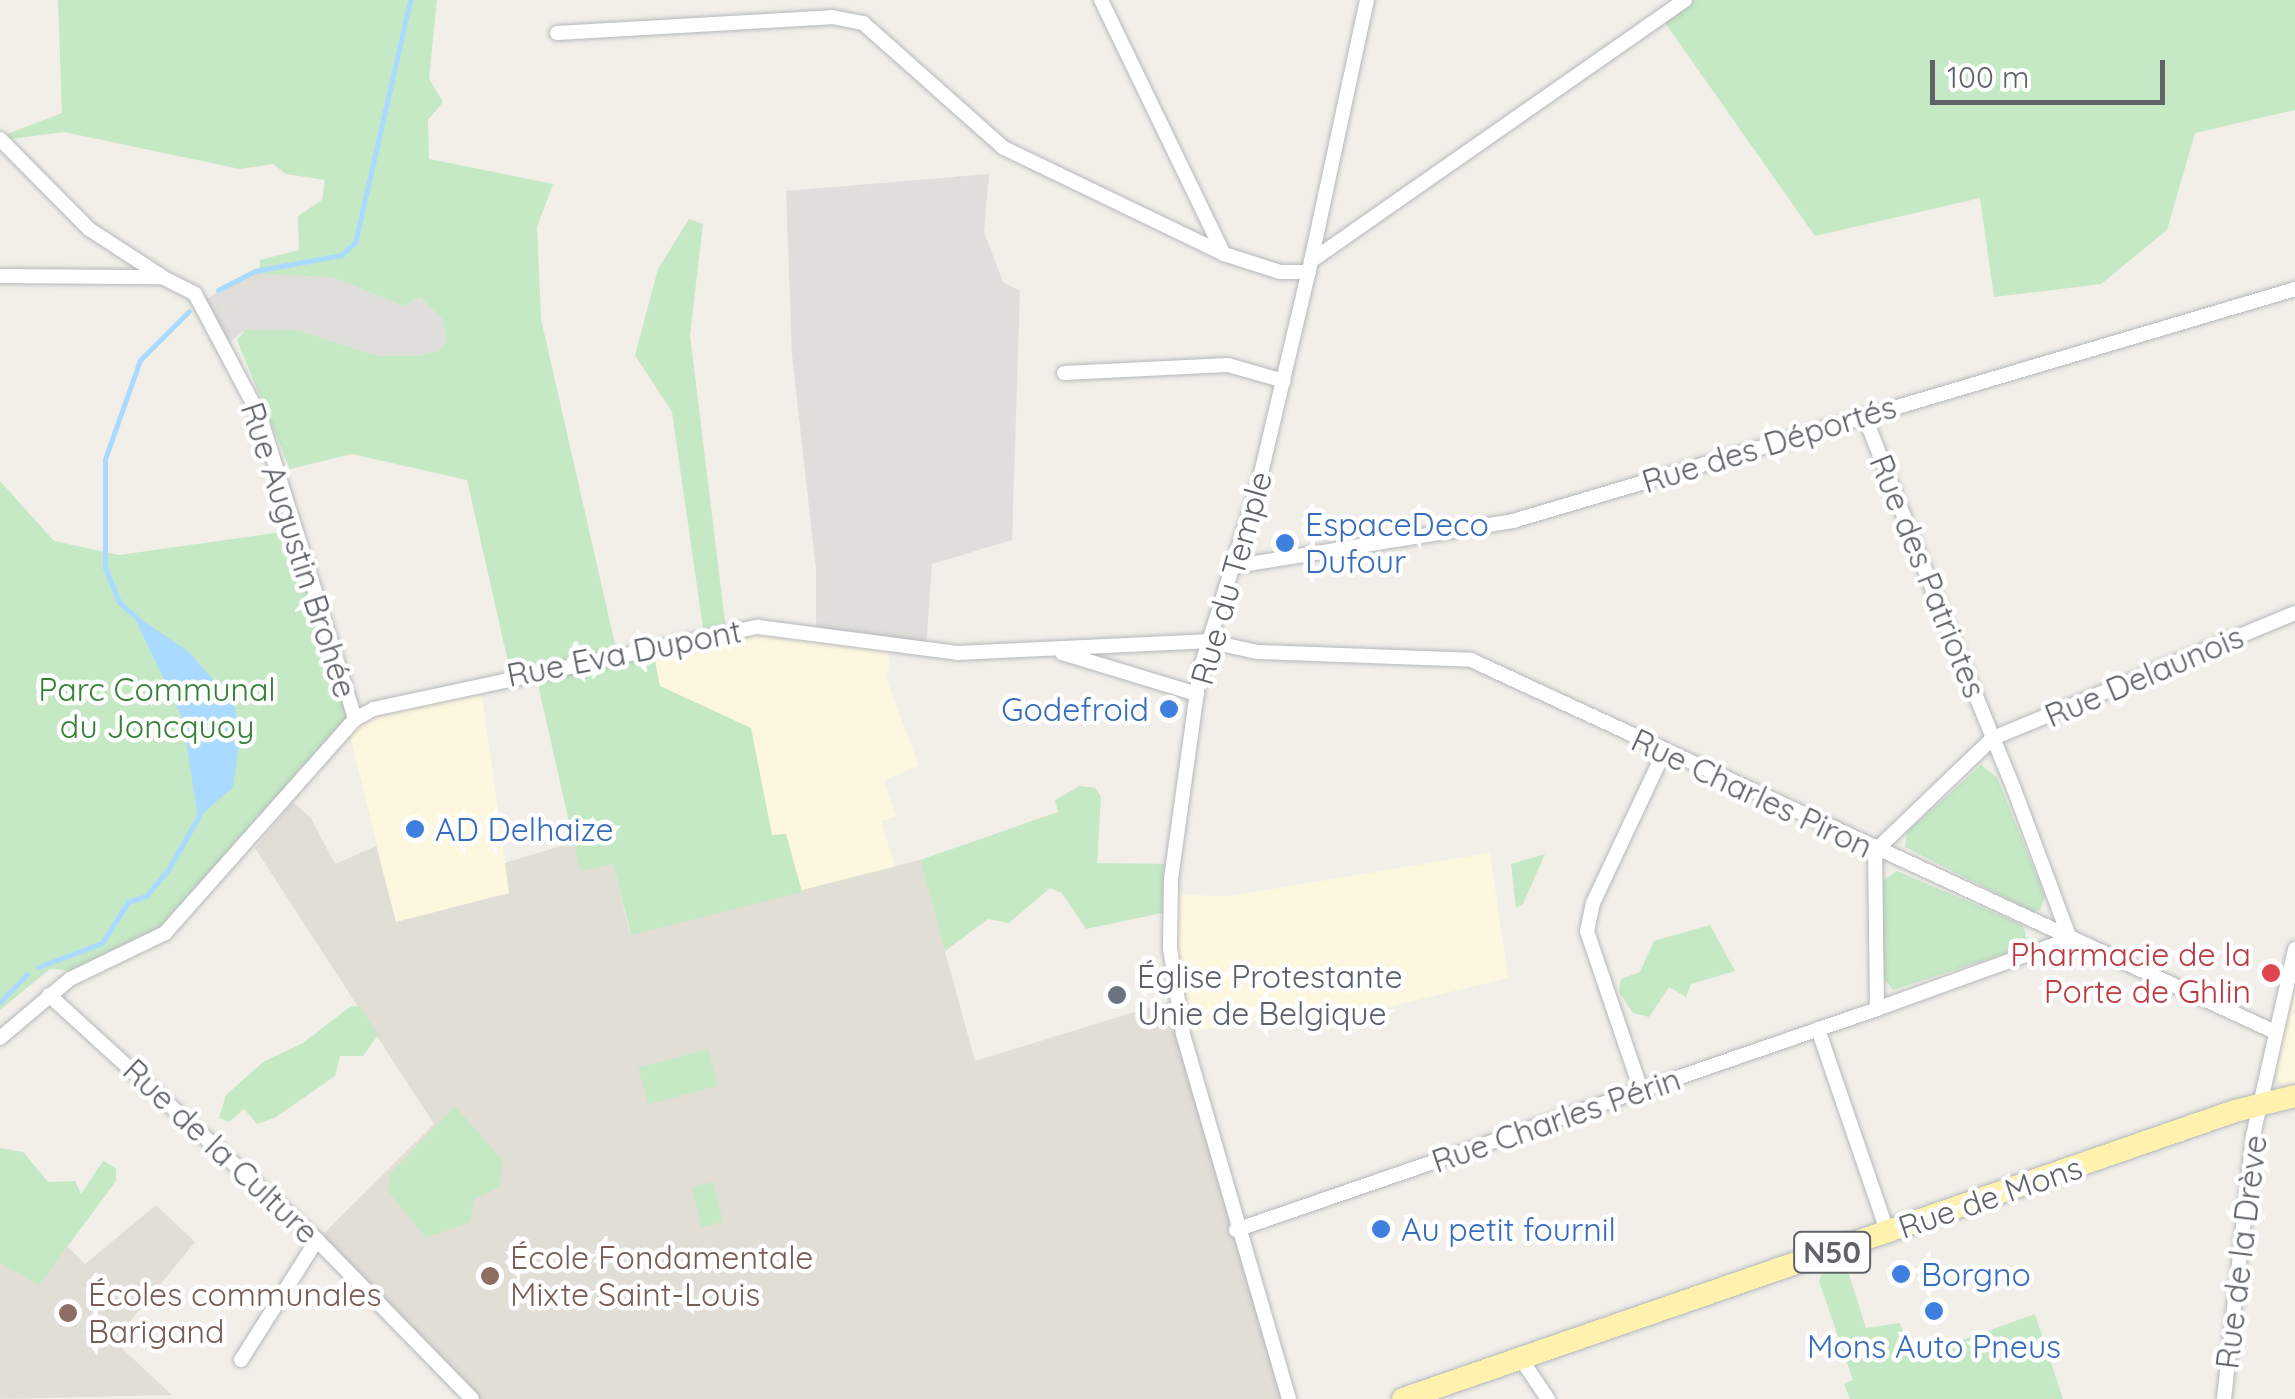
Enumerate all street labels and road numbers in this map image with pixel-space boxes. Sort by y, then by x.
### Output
street label: Rue des Déportés [1637,387,1901,501]
street label: Rue Augustin Brohée [233,397,365,703]
street label: Rue des Patriotes [1862,449,1994,703]
street label: Rue du Temple [1182,467,1280,689]
street label: Rue Eva Dupont [503,611,745,695]
street label: Rue Delaunois [2039,617,2249,735]
street label: Rue Charles Piron [1626,720,1878,866]
street label: Rue de la Culture [115,1051,327,1251]
street label: Rue Charles Périn [1427,1059,1685,1181]
street label: Rue de la Drève [2208,1133,2274,1371]
street label: Rue de Mons [1893,1148,2087,1246]
road number: N50 [1792,1227,1872,1277]

